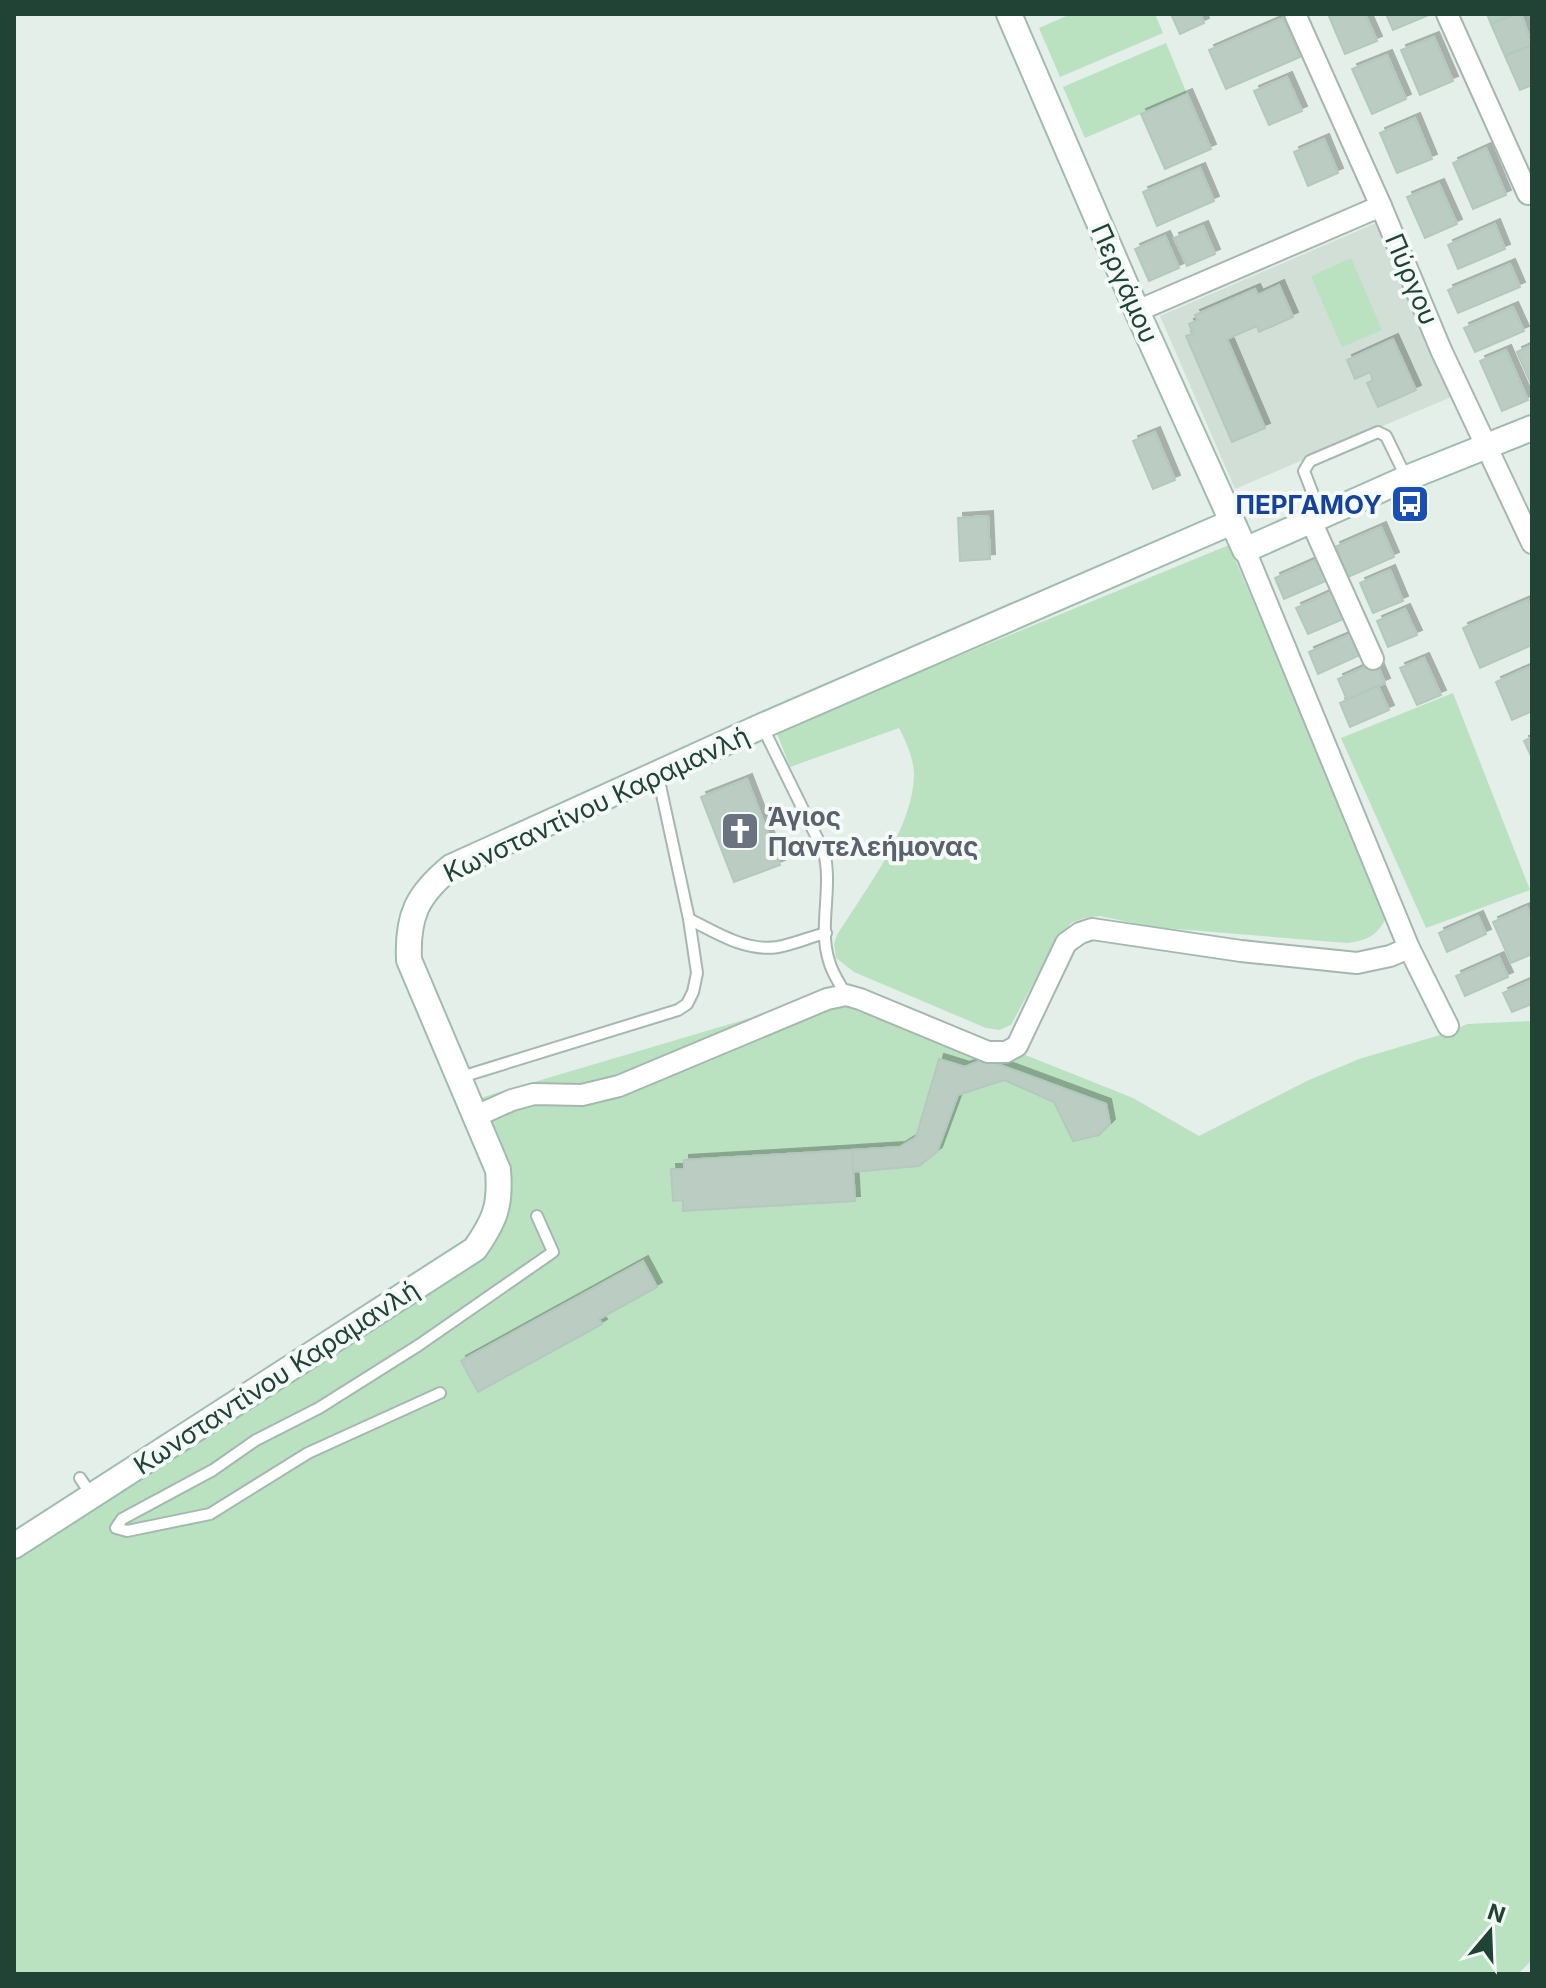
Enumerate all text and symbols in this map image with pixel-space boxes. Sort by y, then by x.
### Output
street label: Περγάμου [1085,219,1165,347]
street label: Πύργου [1379,229,1445,329]
bus stop icon: ΠΕΡΓΑΜΟΥ [1389,483,1431,525]
place label: ΠΕΡΓΑΜΟΥ [1236,489,1382,520]
street label: Κωνσταντίνου Καραμανλή [438,720,754,888]
place label: Άγιος Παντελεήμονας [768,801,978,862]
church icon: Άγιος Παντελεήμονας [719,810,761,852]
street label: Κωνσταντίνου Καραμανλή [128,1273,424,1481]
north arrow [1450,1892,1530,1972]
text: N [1484,1898,1509,1928]

